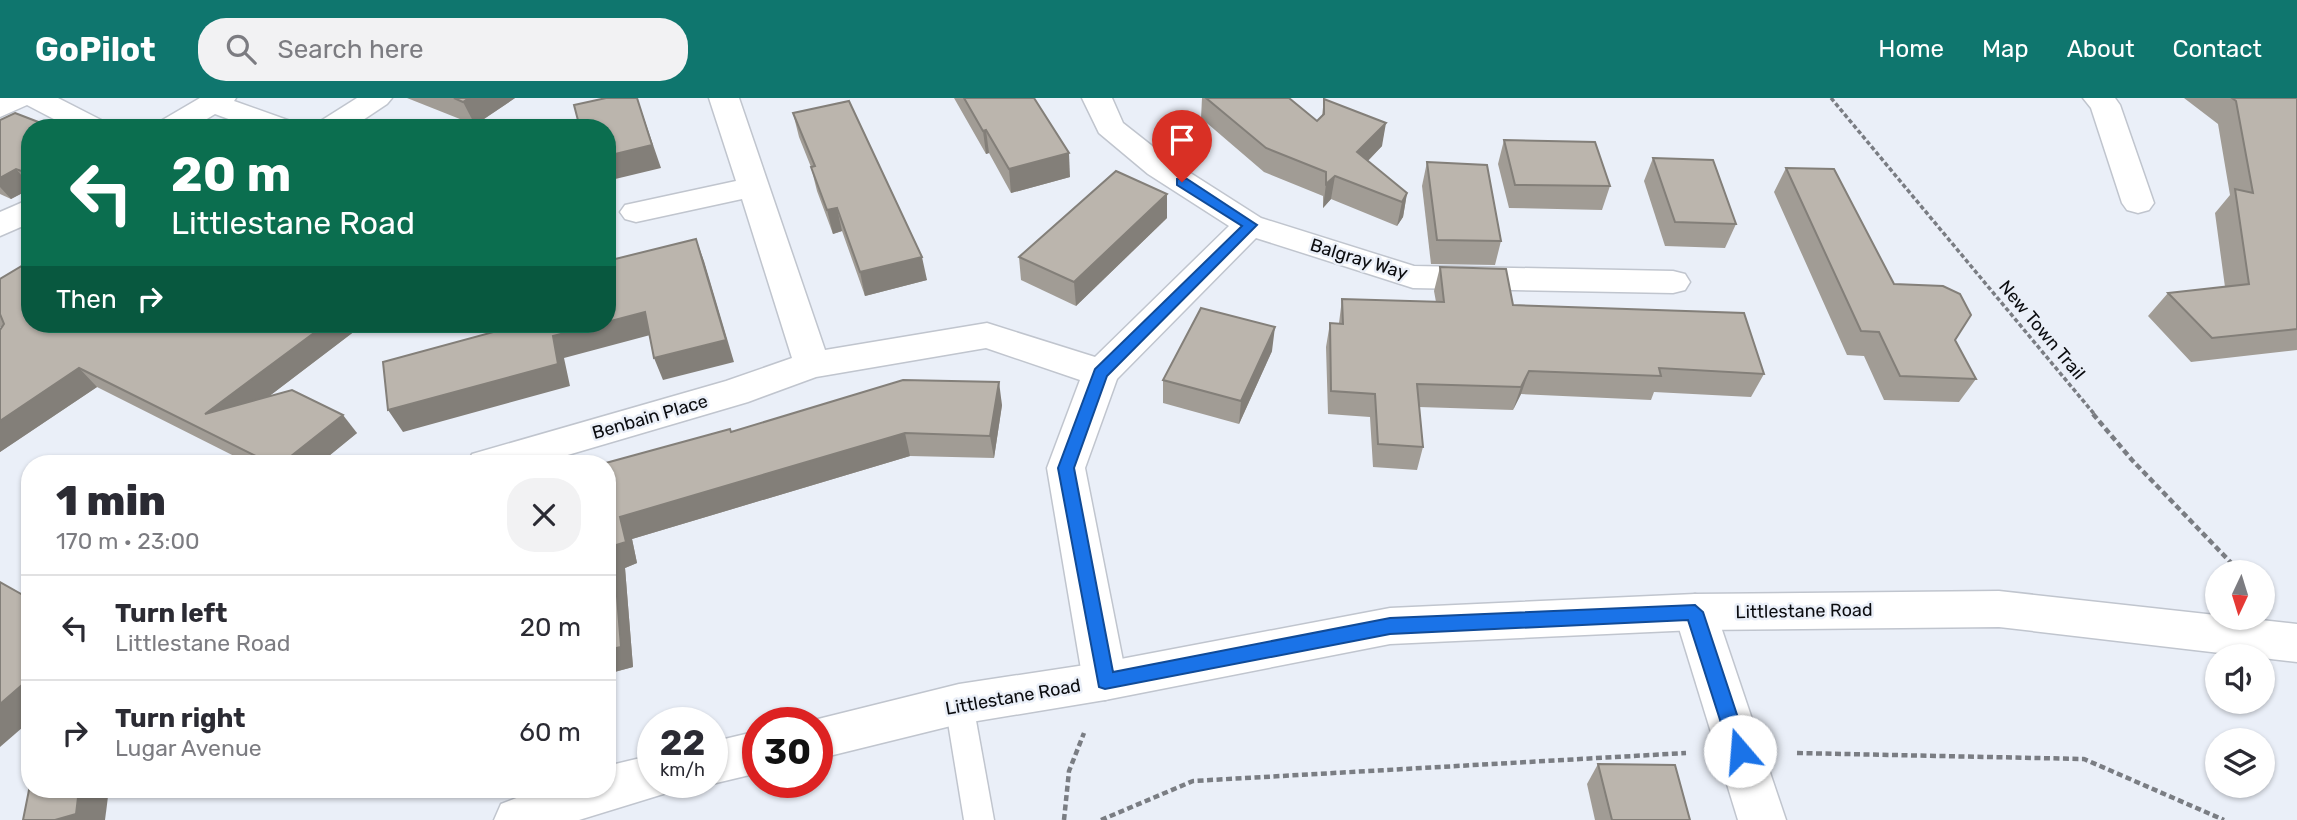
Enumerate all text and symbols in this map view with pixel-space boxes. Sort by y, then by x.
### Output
search box [198,18,688,81]
text: GoPilot [35,30,156,69]
icon: search [222,30,260,68]
text: Search here [278,34,423,65]
text: Home [1878,35,1944,63]
text: Map [1982,35,2029,63]
text: About [2067,35,2135,63]
text: Contact [2173,35,2262,63]
pin [1152,110,1212,182]
icon: arrive [1163,121,1201,159]
text: 20 m [171,145,292,203]
icon: left [56,147,147,238]
text: Littlestane Road [171,204,415,242]
street label: Balgray Way [1308,234,1410,284]
street label: New Town Trail [1994,276,2090,384]
icon: right [131,280,169,318]
text: Then [56,284,117,315]
street label: Benbain Place [590,390,710,444]
text: 1 min [56,476,166,526]
button: close [507,478,581,552]
text: 170 m · 23:00 [56,527,200,555]
north arrow [2205,560,2275,630]
map controls [2205,560,2275,798]
text: Turn left [115,598,227,629]
street label: Littlestane Road [1735,599,1873,623]
icon: left [56,609,94,647]
text: 20 m [520,612,581,643]
text: Littlestane Road [115,629,290,657]
button: sound [2205,644,2275,714]
street label: Littlestane Road [944,674,1082,720]
text: Turn right [115,703,245,734]
speed limit sign: 30 [742,707,833,798]
icon: right [56,714,94,752]
position arrow [1703,714,1777,788]
text: 60 m [519,717,581,748]
text: 22 [660,722,705,764]
button: layers [2205,728,2275,798]
text: Lugar Avenue [115,734,262,762]
text: km/h [660,759,705,781]

